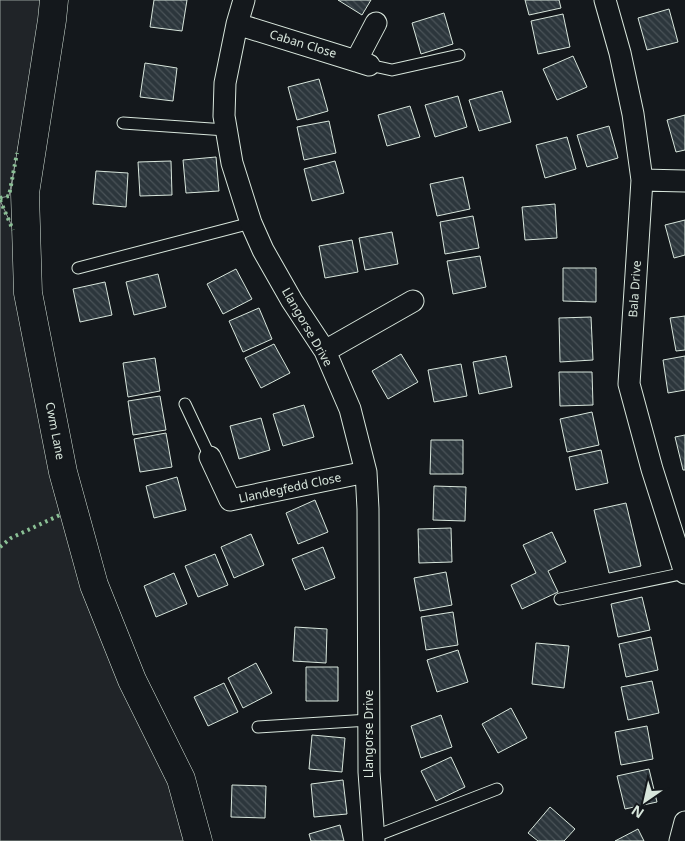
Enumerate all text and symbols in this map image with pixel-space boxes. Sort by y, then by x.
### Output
street label: Caban Close [267,25,339,62]
street label: Bala Drive [624,260,645,318]
street label: Llangorse Drive [278,284,337,369]
street label: Cwm Lane [42,401,69,461]
street label: Llandegfedd Close [237,468,343,507]
street label: Llangorse Drive [360,690,377,778]
north arrow [620,776,670,826]
text: N [627,801,647,823]

